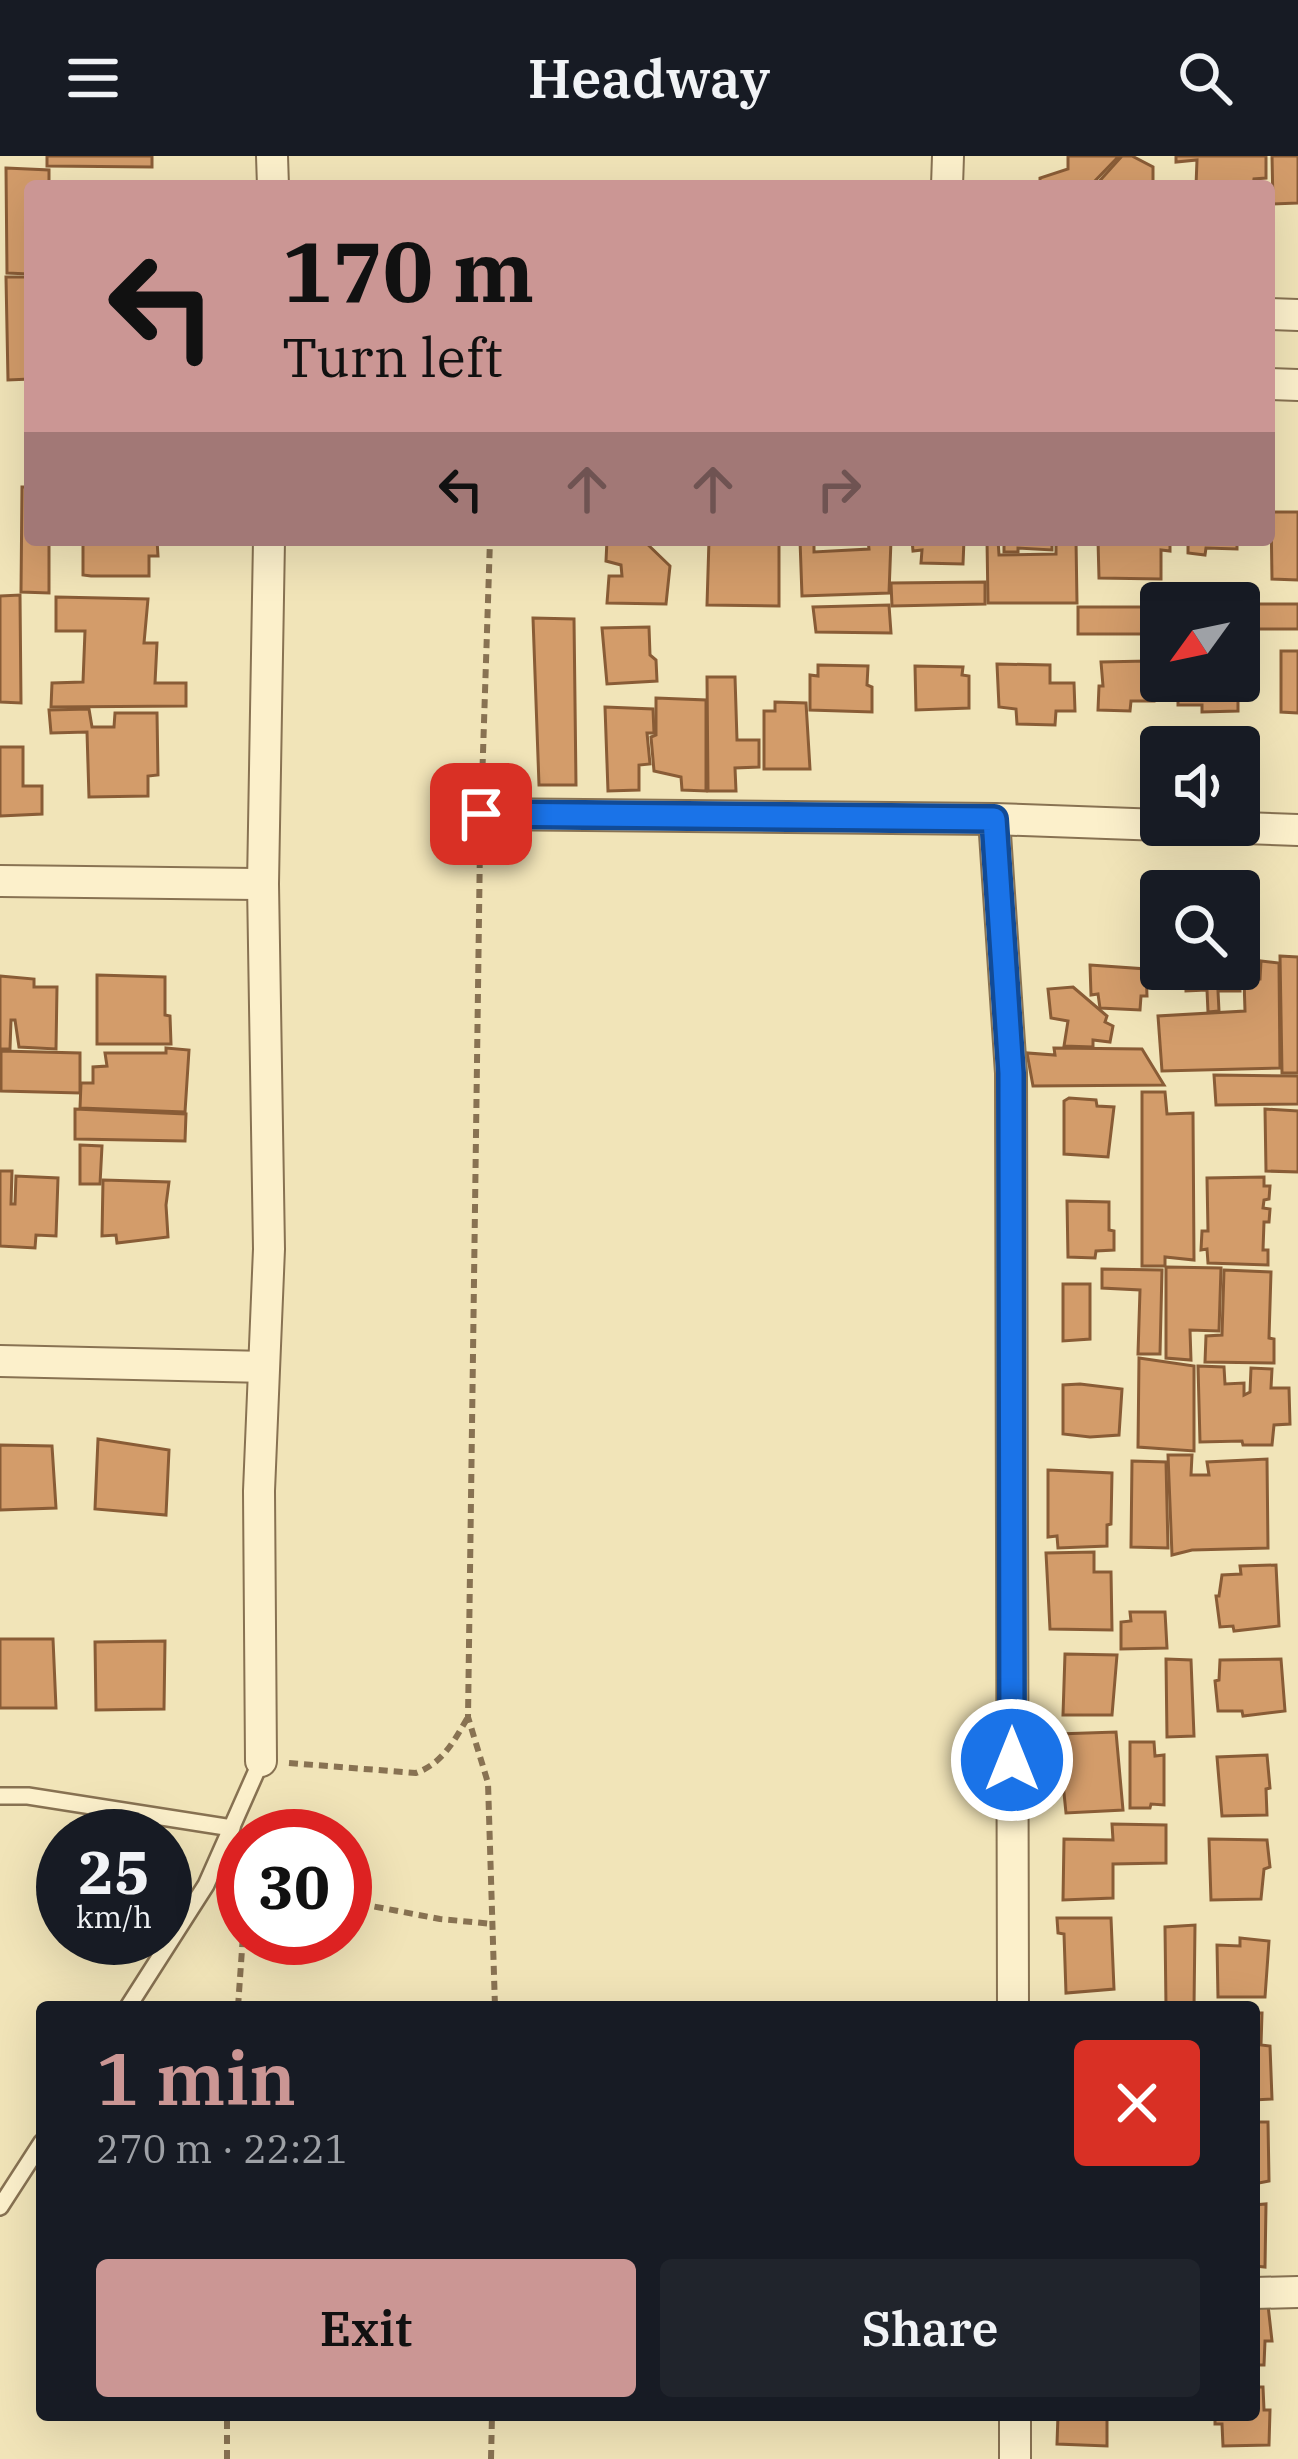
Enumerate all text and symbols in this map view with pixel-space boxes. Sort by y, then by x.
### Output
text: Headway [528,43,770,113]
icon: menu [60,45,126,111]
icon: search [1172,45,1238,111]
text: 170 m [282,216,534,325]
icon: left [84,228,240,384]
text: Turn left [282,322,503,392]
icon: left [428,456,494,522]
icon: ahead [554,456,620,522]
icon: ahead [680,456,746,522]
icon: right [806,456,872,522]
north arrow [1140,582,1260,702]
map controls [1140,582,1260,990]
button: sound [1140,726,1260,846]
pin [430,763,532,865]
icon: arrive [448,781,514,847]
button: search [1140,870,1260,990]
position arrow [949,1697,1075,1823]
speed limit sign: 30 [216,1809,372,1965]
text: 25 [78,1832,150,1911]
text: km/h [76,1897,152,1936]
text: 1 min [96,2031,296,2125]
button: close [1074,2040,1200,2166]
text: 270 m · 22:21 [96,2123,348,2174]
button: Exit [96,2259,636,2397]
button: Share [660,2259,1200,2397]

